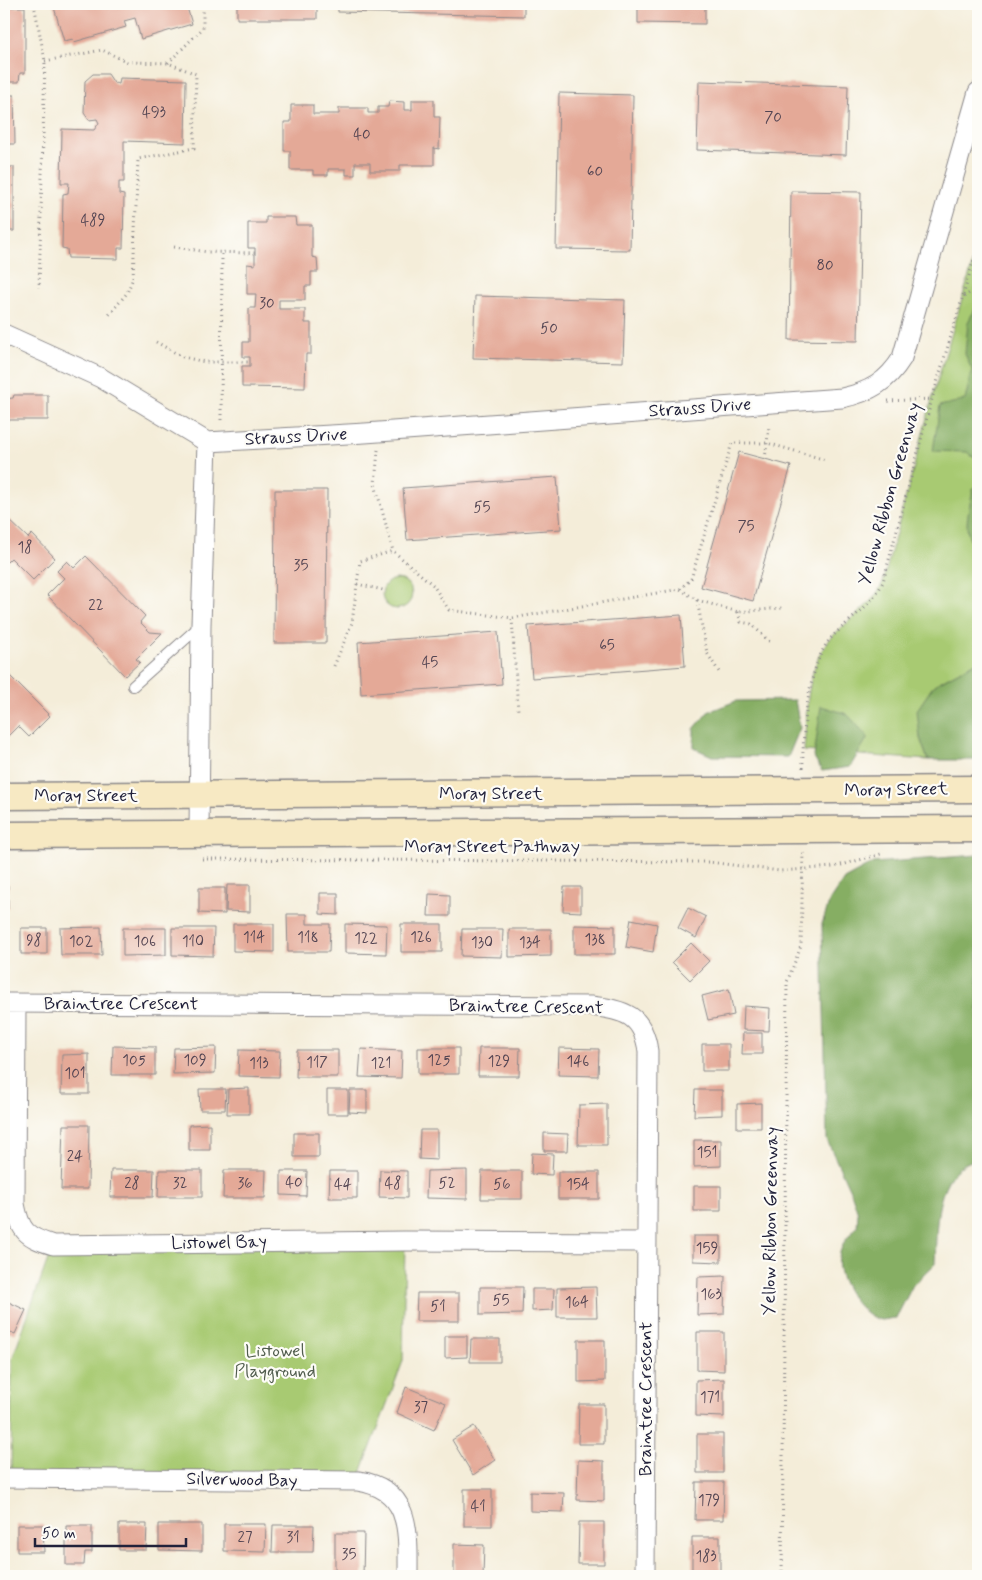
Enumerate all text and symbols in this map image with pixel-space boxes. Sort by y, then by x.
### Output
house number: 493 [142,103,166,123]
house number: 70 [764,108,782,128]
house number: 40 [353,125,371,145]
house number: 60 [587,162,603,182]
house number: 489 [81,211,105,231]
house number: 80 [816,256,834,276]
house number: 30 [259,294,275,314]
house number: 50 [540,319,558,339]
street label: Strauss Drive [648,392,752,424]
street label: Yellow Ribbon Greenway [852,400,928,588]
street label: Strauss Drive [244,422,348,452]
house number: 55 [474,498,491,518]
house number: 75 [737,517,755,537]
house number: 18 [18,538,32,558]
house number: 35 [294,556,308,576]
house number: 22 [88,596,104,616]
house number: 65 [599,636,615,656]
house number: 45 [422,653,438,673]
street label: Moray Street [844,777,949,803]
street label: Moray Street [439,782,543,806]
street label: Moray Street [34,784,138,808]
street label: Moray Street Pathway [404,835,580,859]
house number: 114 [243,928,265,948]
house number: 118 [297,928,319,948]
house number: 126 [410,928,432,948]
house number: 122 [354,929,378,949]
house number: 138 [584,930,606,950]
house number: 98 [26,931,42,951]
house number: 102 [69,932,93,952]
house number: 106 [134,932,156,952]
house number: 110 [182,932,204,952]
house number: 130 [471,933,493,953]
house number: 134 [519,933,541,953]
street label: Braintree Crescent [44,992,198,1016]
street label: Braintree Crescent [449,994,603,1020]
house number: 105 [122,1051,146,1071]
house number: 109 [183,1051,207,1071]
house number: 125 [428,1051,450,1071]
house number: 129 [488,1052,510,1072]
house number: 146 [567,1052,589,1072]
house number: 117 [306,1053,328,1073]
house number: 113 [249,1054,269,1074]
house number: 121 [371,1054,391,1074]
house number: 101 [64,1064,86,1084]
street label: Yellow Ribbon Greenway [757,1126,785,1316]
house number: 151 [697,1143,717,1163]
house number: 24 [67,1147,83,1167]
house number: 40 [285,1173,303,1193]
house number: 28 [124,1174,140,1194]
house number: 32 [173,1174,187,1194]
house number: 36 [237,1174,253,1194]
house number: 48 [385,1174,401,1194]
house number: 52 [439,1174,456,1194]
house number: 44 [334,1175,352,1195]
house number: 56 [493,1175,511,1195]
house number: 154 [566,1175,590,1195]
street label: Listowel Bay [171,1230,267,1256]
house number: 159 [696,1239,718,1259]
house number: 163 [700,1285,722,1305]
house number: 55 [493,1291,510,1311]
house number: 164 [565,1293,589,1313]
house number: 51 [430,1297,446,1317]
street label: Braintree Crescent [634,1322,658,1476]
park label: Listowel Playground [234,1339,316,1384]
house number: 171 [700,1388,720,1408]
house number: 37 [414,1398,429,1418]
street label: Silverwood Bay [186,1467,298,1493]
house number: 179 [698,1491,720,1511]
house number: 41 [470,1497,486,1517]
scale bar [35,1515,186,1547]
text: 50 m [42,1524,76,1544]
house number: 27 [238,1528,253,1548]
house number: 31 [286,1528,300,1548]
house number: 35 [342,1545,356,1565]
house number: 183 [695,1547,717,1567]

